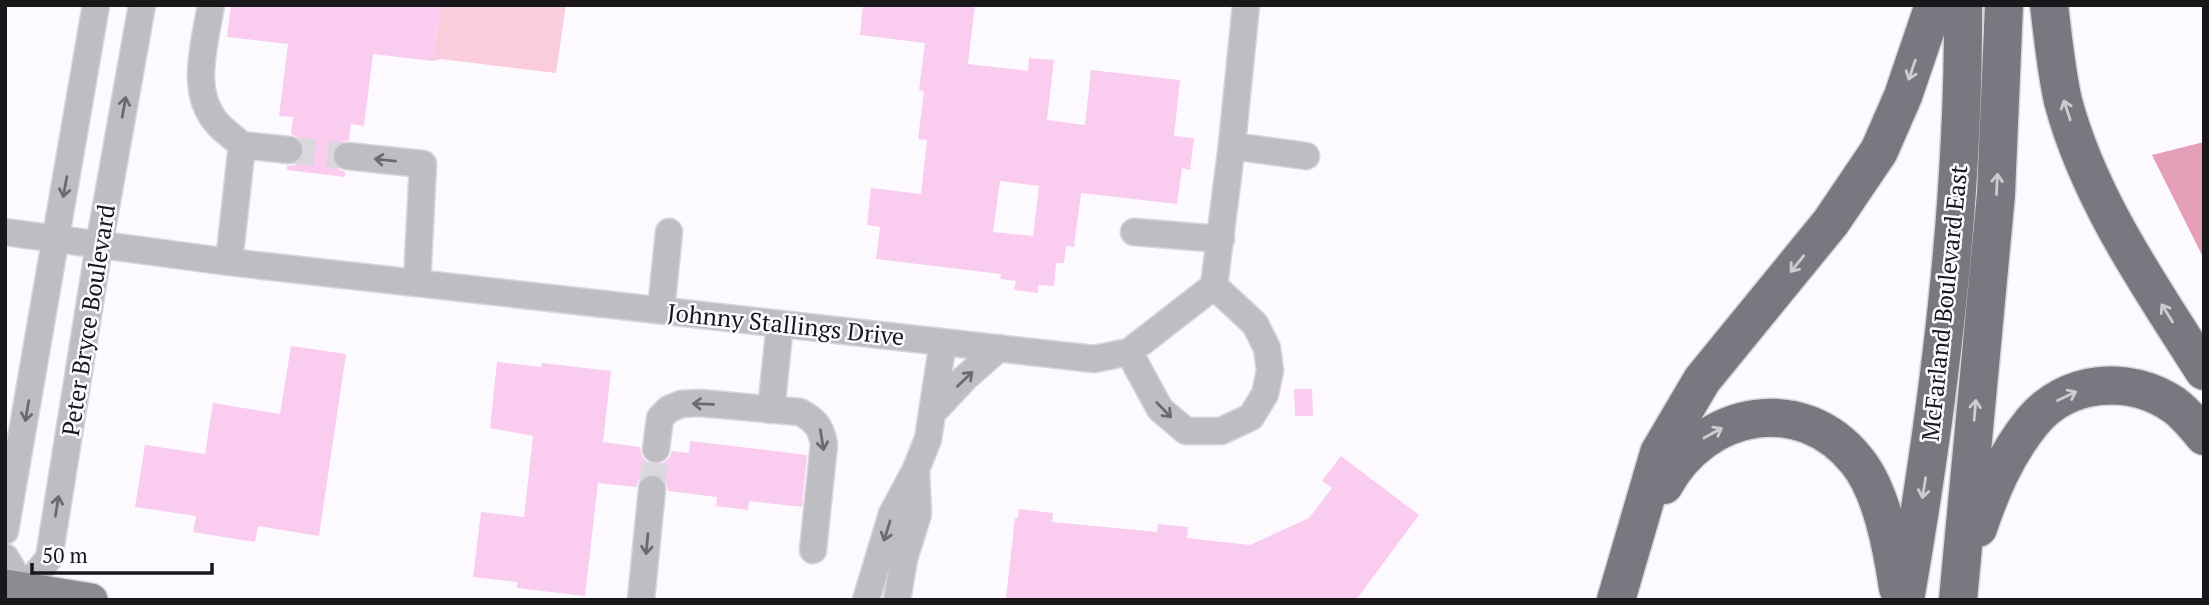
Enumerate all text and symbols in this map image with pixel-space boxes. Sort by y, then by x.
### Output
one-way arrow [1905,59,1918,81]
one-way arrow [118,96,131,119]
one-way arrow [2060,99,2072,121]
one-way arrow [374,154,397,167]
street label: McFarland Boulevard East [1914,163,1974,443]
one-way arrow [1990,173,2003,196]
one-way arrow [58,175,71,198]
street label: Peter Bryce Boulevard [54,202,122,438]
one-way arrow [1789,255,1805,273]
street label: Johnny Stallings Drive [666,296,906,352]
one-way arrow [2160,304,2175,323]
one-way arrow [956,370,973,387]
one-way arrow [2056,388,2077,402]
one-way arrow [691,397,714,411]
one-way arrow [20,399,33,422]
one-way arrow [1968,399,1981,422]
one-way arrow [1155,401,1172,419]
one-way arrow [1703,426,1723,440]
one-way arrow [816,428,829,451]
one-way arrow [1917,476,1930,499]
one-way arrow [51,495,64,518]
one-way arrow [879,519,892,541]
scale bar [32,532,212,576]
one-way arrow [640,533,653,555]
text: 50 m [42,541,88,569]

